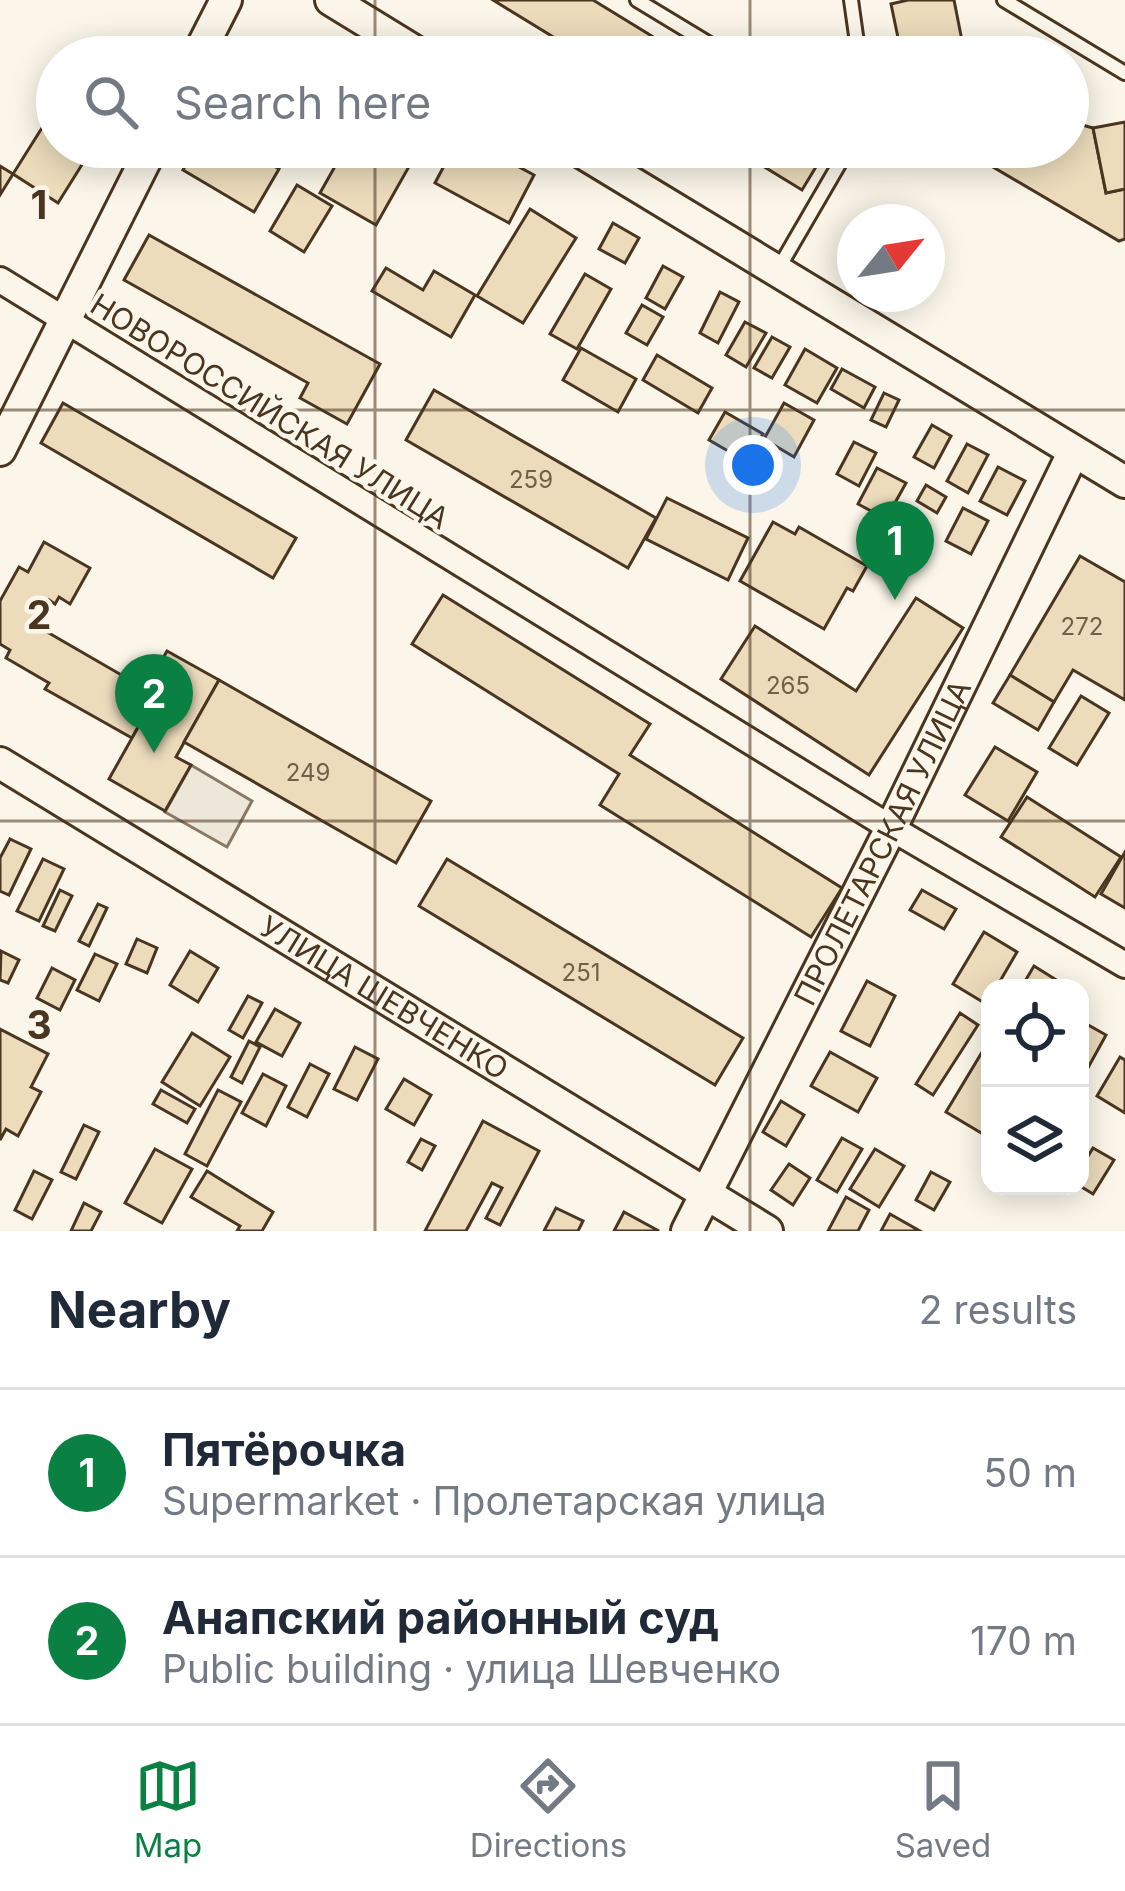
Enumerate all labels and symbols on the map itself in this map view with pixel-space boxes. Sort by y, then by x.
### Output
text: 1 [31,181,47,228]
north arrow [837,204,945,312]
street label: НОВОРОССИЙСКАЯ УЛИЦА [84,286,456,536]
your location [723,435,783,495]
house number: 259 [509,465,553,494]
pin: 1 [856,501,934,600]
text: 2 [27,591,51,638]
house number: 272 [1061,612,1103,641]
pin: 2 [115,654,193,753]
house number: 265 [766,671,810,700]
street label: ПРОЛЕТАРСКАЯ УЛИЦА [786,674,978,1011]
house number: 249 [286,758,330,787]
street label: УЛИЦА ШЕВЧЕНКО [253,908,515,1087]
house number: 251 [562,958,601,987]
text: 3 [26,1001,52,1048]

